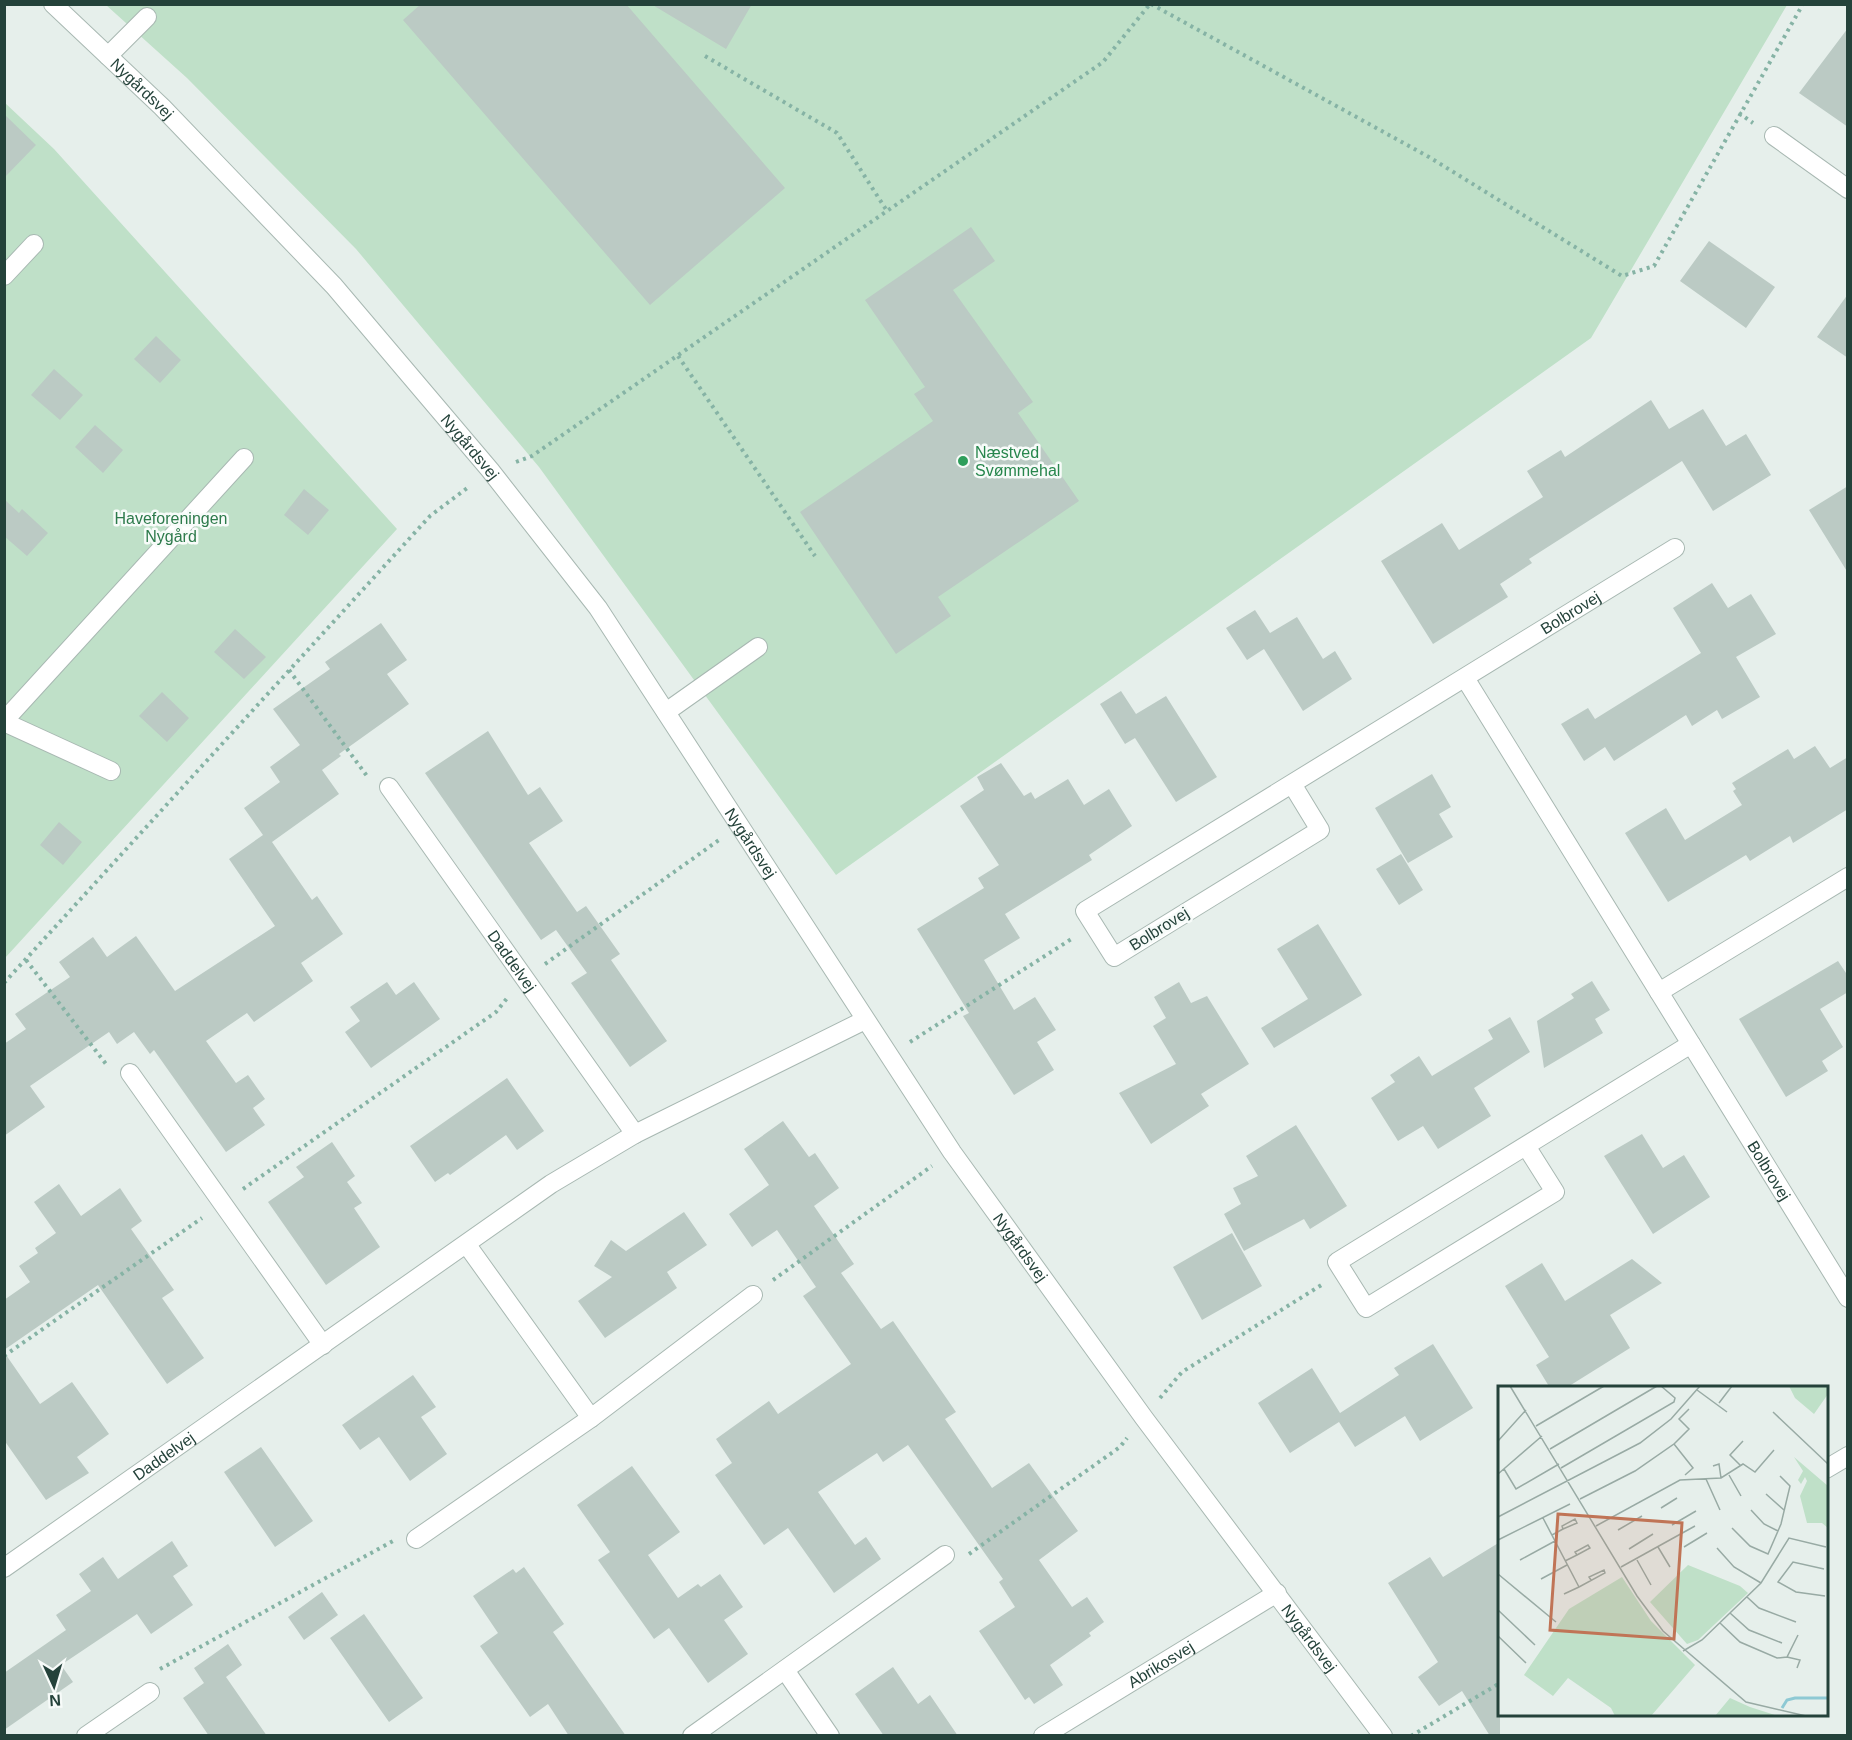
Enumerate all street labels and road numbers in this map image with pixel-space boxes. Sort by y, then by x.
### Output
street label: Nygårdsvej [107,55,177,122]
street label: Nygårdsvej [438,411,503,483]
street label: Bolbrovej [1537,588,1603,637]
street label: Nygårdsvej [722,805,780,881]
street label: Bolbrovej [1126,904,1192,954]
street label: Daddelvej [485,927,540,995]
street label: Bolbrovej [1745,1138,1794,1203]
street label: Nygårdsvej [990,1210,1051,1285]
street label: Daddelvej [130,1429,198,1483]
street label: Nygårdsvej [1279,1601,1340,1675]
street label: Abrikosvej [1125,1638,1197,1691]

